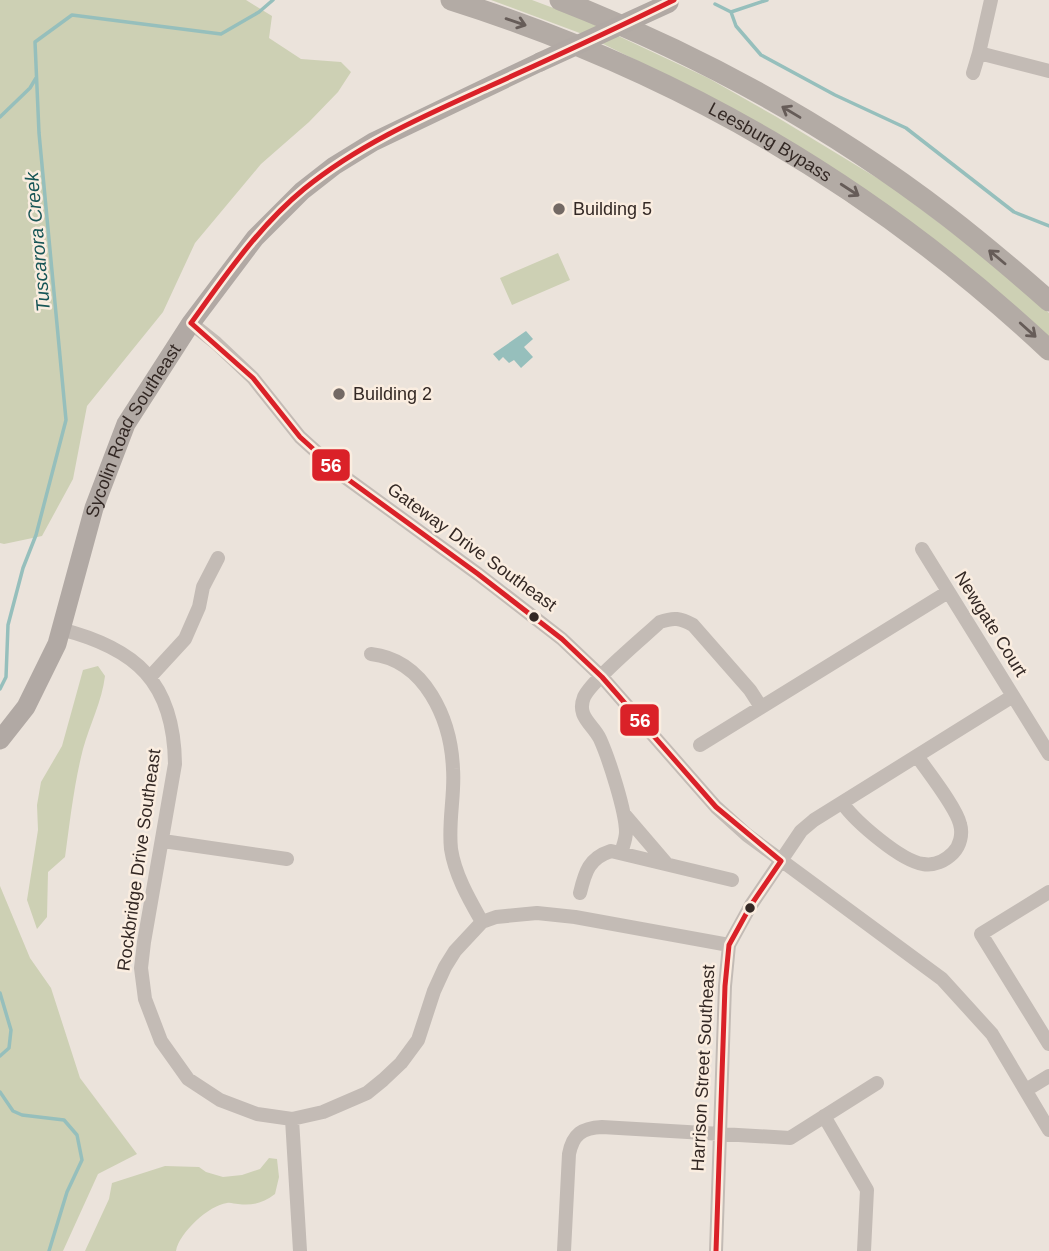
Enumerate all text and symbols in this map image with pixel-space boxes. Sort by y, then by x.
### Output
one-way arrow [504,17,526,29]
street label: Leesburg Bypass [705,98,835,186]
one-way arrow [782,105,802,119]
water label: Tuscarora Creek [21,170,54,313]
one-way arrow [839,183,859,197]
place label: Building 5 [573,199,652,219]
marker: Building 5 [551,201,567,217]
one-way arrow [988,249,1006,265]
one-way arrow [1019,322,1036,339]
street label: Sycolin Road Southeast [82,340,185,520]
place label: Building 2 [353,384,432,404]
marker: Building 2 [331,386,347,402]
line badge: 56 [311,448,351,482]
text: 56 [320,455,342,476]
street label: Gateway Drive Southeast [384,479,560,615]
street label: Newgate Court [951,568,1031,680]
unlabelled marker [527,610,541,624]
line badge: 56 [619,703,660,737]
text: 56 [629,710,651,731]
street label: Rockbridge Drive Southeast [114,748,164,972]
unlabelled marker [743,901,757,915]
street label: Harrison Street Southeast [688,964,718,1172]

